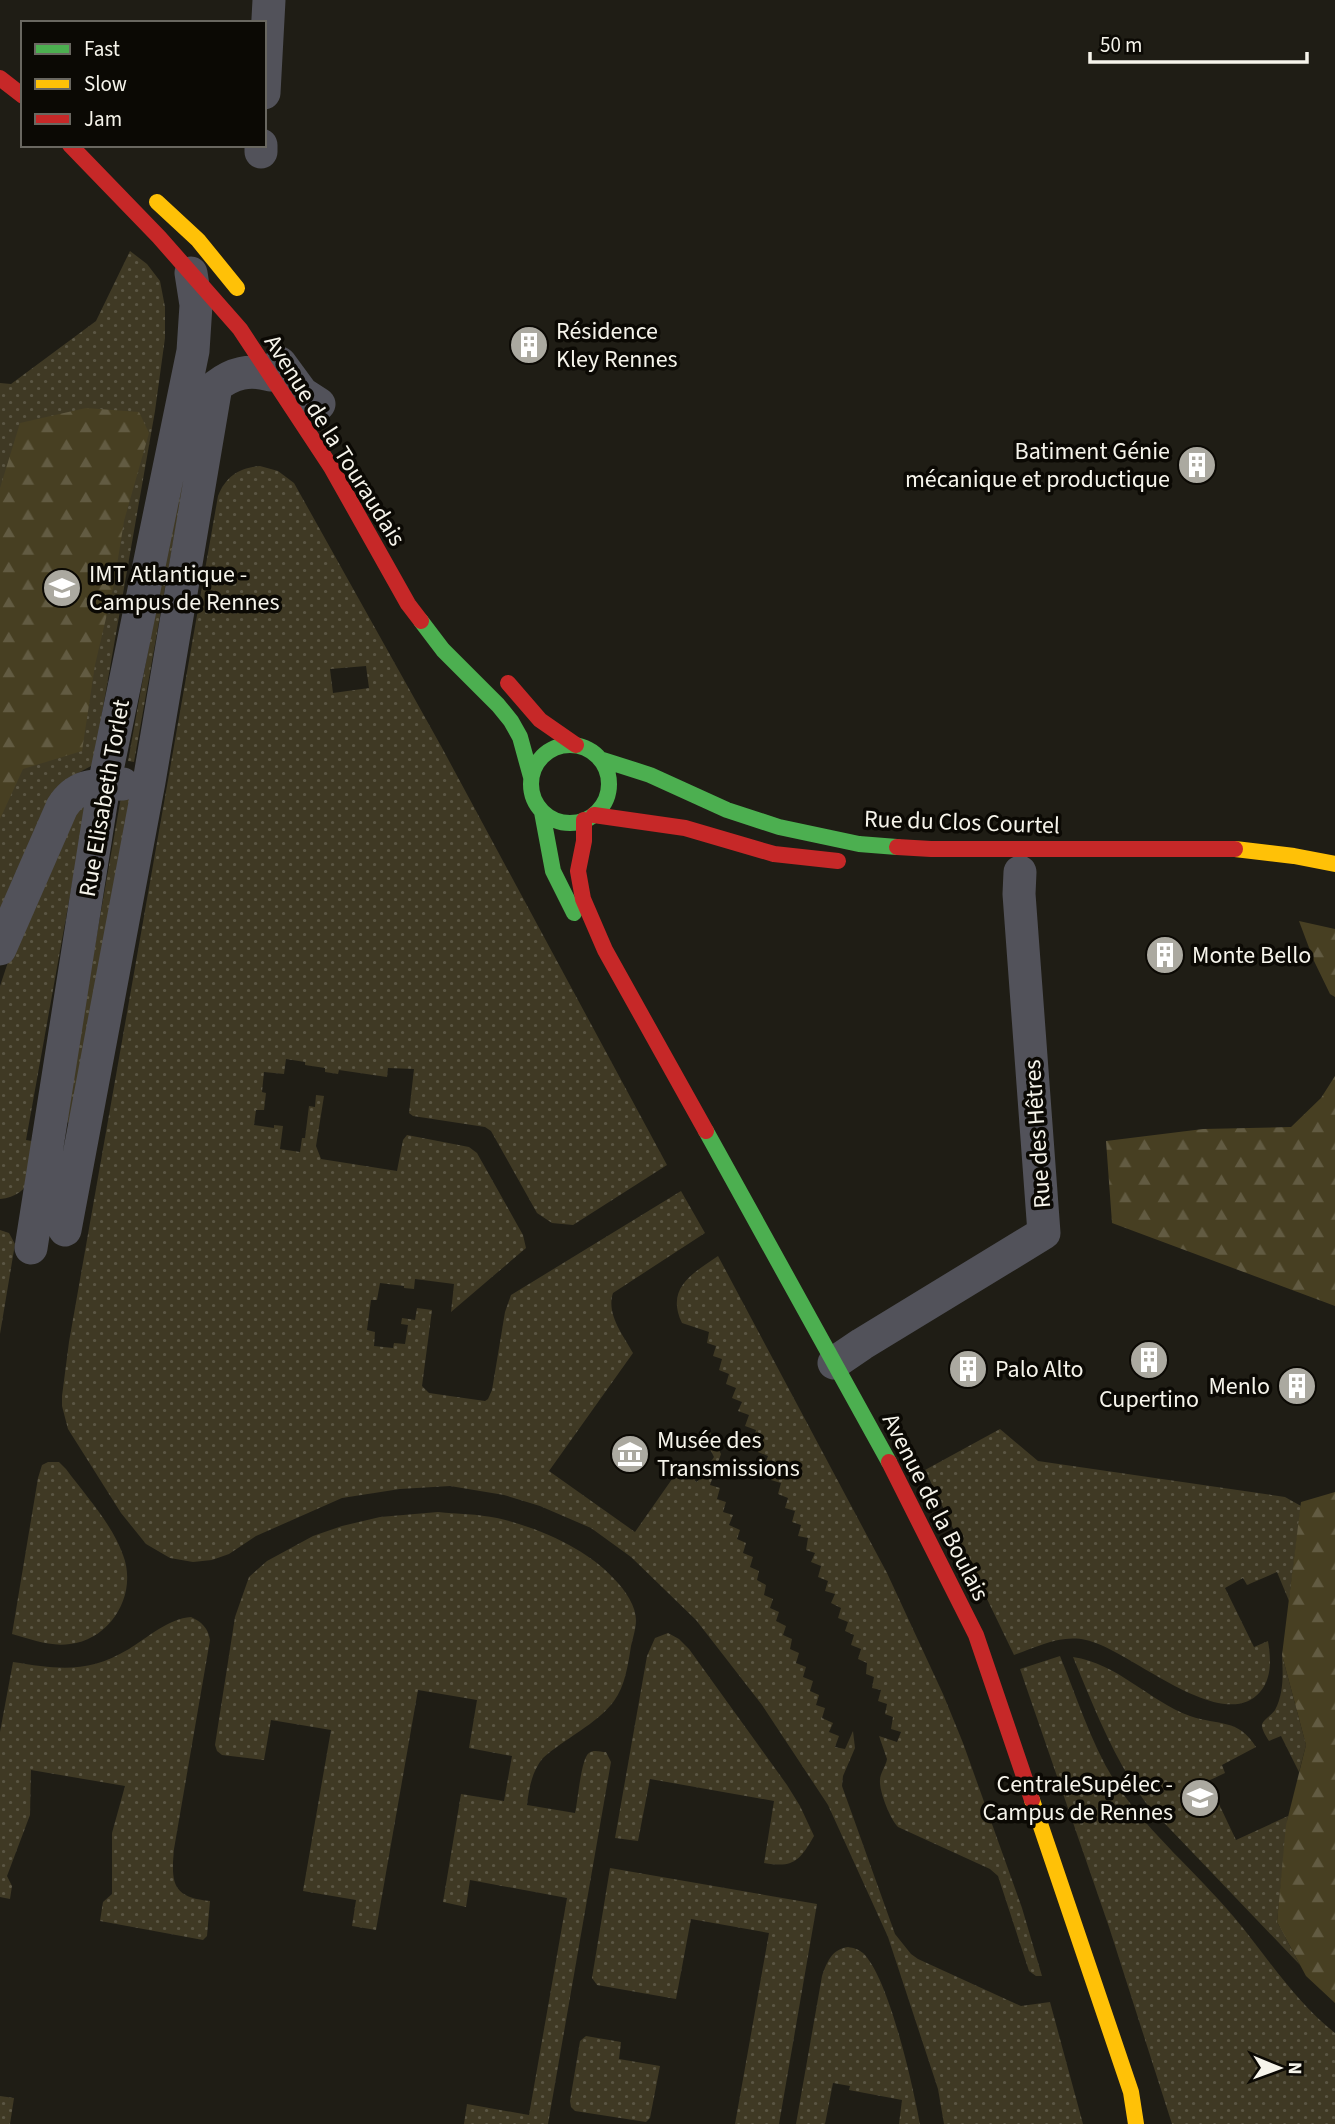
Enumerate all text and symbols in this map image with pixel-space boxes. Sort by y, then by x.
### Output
legend [21,21,266,147]
scale bar [1090,21,1307,65]
text: 50 m [1100,30,1142,60]
text: Fast [84,34,120,64]
text: Slow [84,69,127,99]
text: Jam [84,104,122,134]
place label: Résidence Kley Rennes [556,314,678,377]
building icon: Résidence Kley Rennes [508,324,550,366]
street label: Avenue de la Touraudais [255,328,414,553]
place label: Batiment Génie mécanique et productique [905,434,1170,497]
building icon: Batiment Génie mécanique et productique [1176,444,1218,486]
place label: IMT Atlantique - Campus de Rennes [89,557,280,620]
school or university icon: IMT Atlantique - Campus de Rennes [41,567,83,609]
street label: Rue Elisabeth Torlet [70,697,139,899]
street label: Rue du Clos Courtel [863,802,1061,843]
building icon: Monte Bello [1144,934,1186,976]
place label: Monte Bello [1192,938,1311,973]
street label: Rue des Hêtres [1015,1058,1060,1209]
building icon: Cupertino [1128,1339,1170,1381]
building icon: Palo Alto [947,1348,989,1390]
place label: Palo Alto [995,1352,1084,1387]
building icon: Menlo [1276,1365,1318,1407]
place label: Menlo [1208,1369,1270,1404]
place label: Cupertino [1099,1382,1199,1417]
street label: Avenue de la Boulais [873,1407,998,1607]
place label: Musée des Transmissions [657,1423,800,1486]
museum icon: Musée des Transmissions [609,1433,651,1475]
place label: CentraleSupélec - Campus de Rennes [983,1767,1173,1830]
school or university icon: CentraleSupélec - Campus de Rennes [1179,1777,1221,1819]
north arrow [1244,2033,1314,2103]
text: N [1281,2062,1308,2075]

